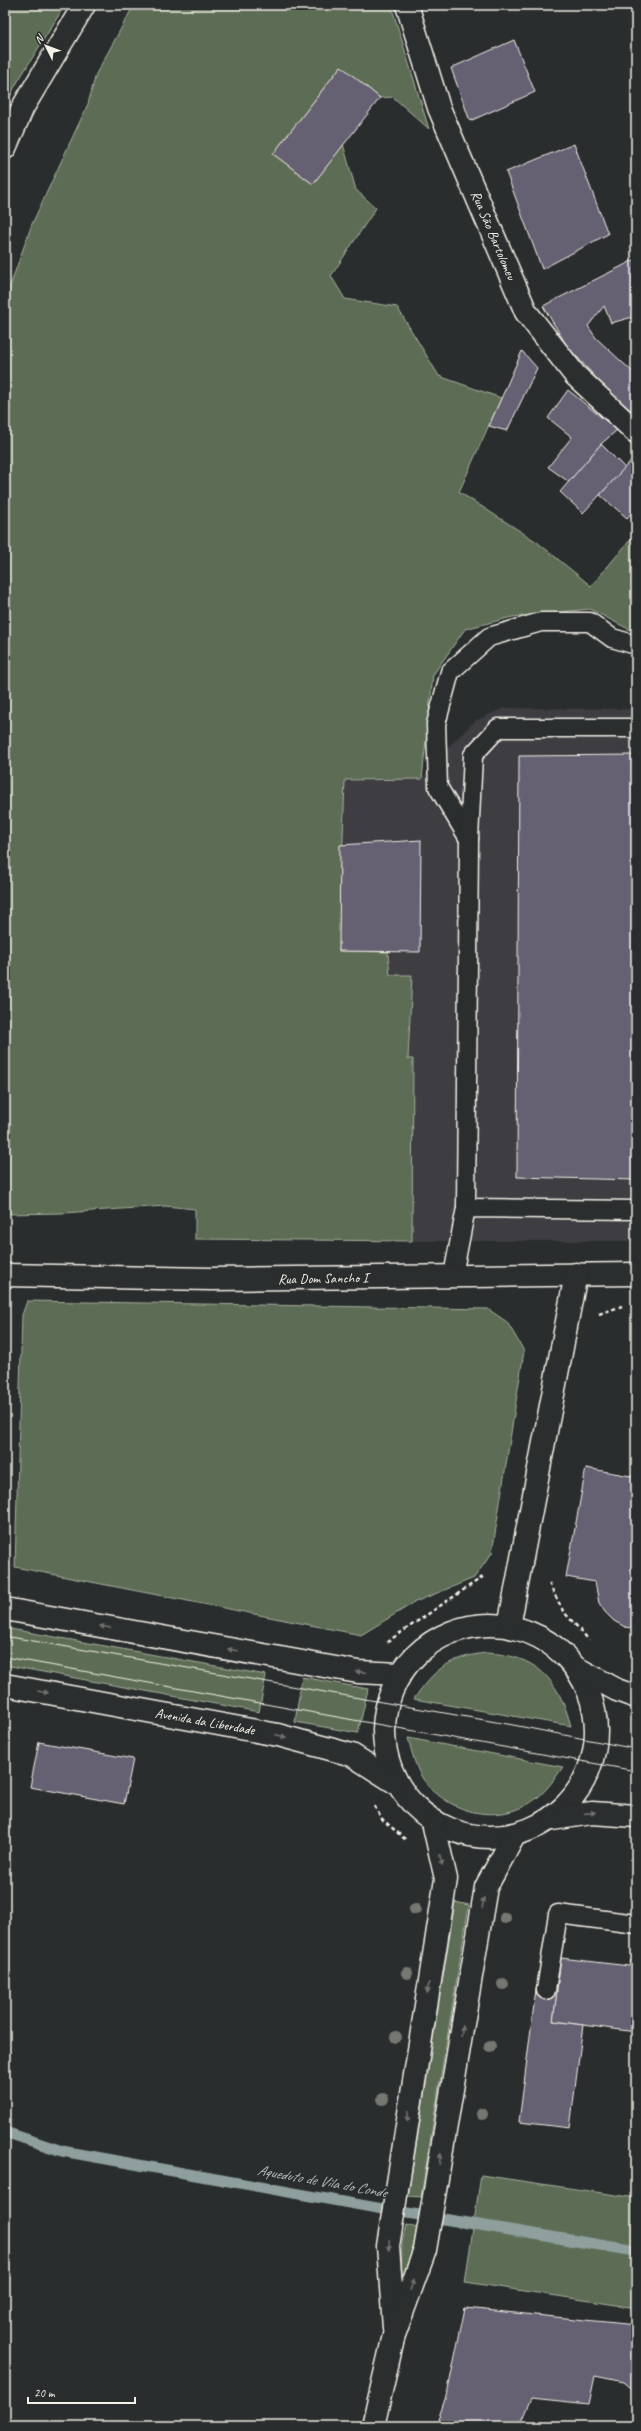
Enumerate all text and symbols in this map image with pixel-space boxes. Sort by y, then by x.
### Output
north arrow [26,26,66,66]
text: N [31,30,48,47]
street label: Rua São Bartolomeu [467,188,520,283]
street label: Rua Dom Sancho I [278,1269,372,1288]
one-way arrow [99,1624,111,1630]
one-way arrow [227,1646,240,1652]
one-way arrow [355,1668,368,1675]
one-way arrow [37,1689,49,1695]
street label: Avenida da Liberdade [154,1704,257,1739]
one-way arrow [275,1733,288,1739]
one-way arrow [584,1810,596,1817]
one-way arrow [439,1853,445,1866]
one-way arrow [480,1896,486,1909]
one-way arrow [425,1982,431,1994]
one-way arrow [459,2025,465,2037]
one-way arrow [405,2110,411,2122]
one-way arrow [437,2153,443,2165]
water label: Aqueduto de Vila do Conde [256,2161,390,2203]
one-way arrow [385,2239,392,2251]
one-way arrow [410,2279,416,2291]
scale bar [28,2379,135,2405]
text: 20 m [34,2385,56,2401]

